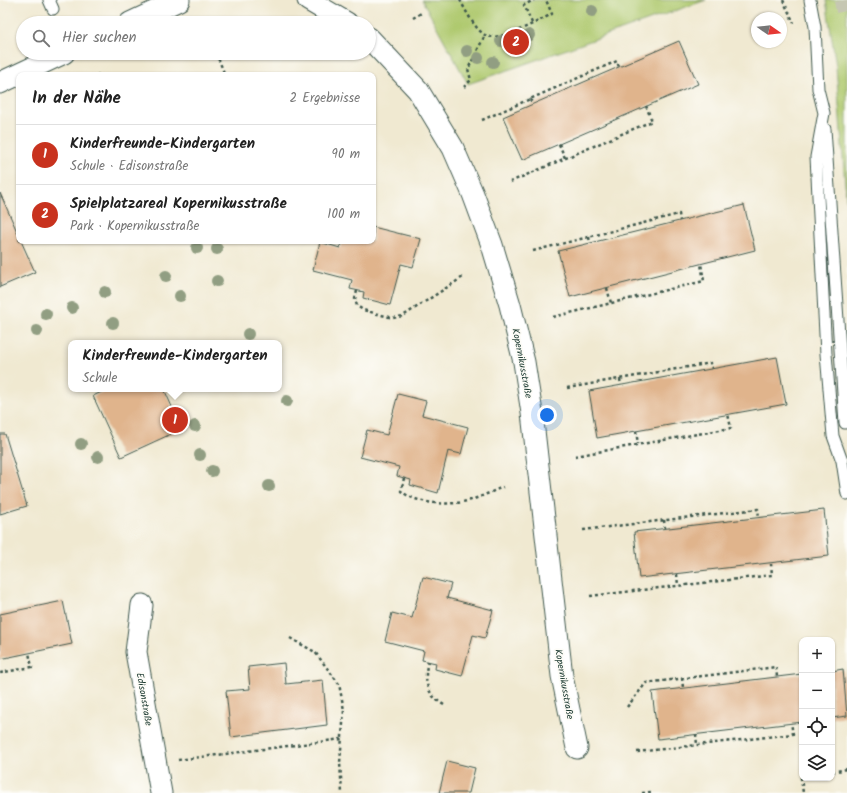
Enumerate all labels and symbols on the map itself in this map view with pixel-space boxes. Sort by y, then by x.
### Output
north arrow [751,12,787,48]
pin: 2 [503,27,529,57]
street label: Kopernikusstraße [507,327,537,400]
pin: 1 [162,405,188,435]
your location [537,405,557,425]
street label: Kopernikusstraße [550,648,578,721]
street label: Edisonstraße [131,671,157,728]

